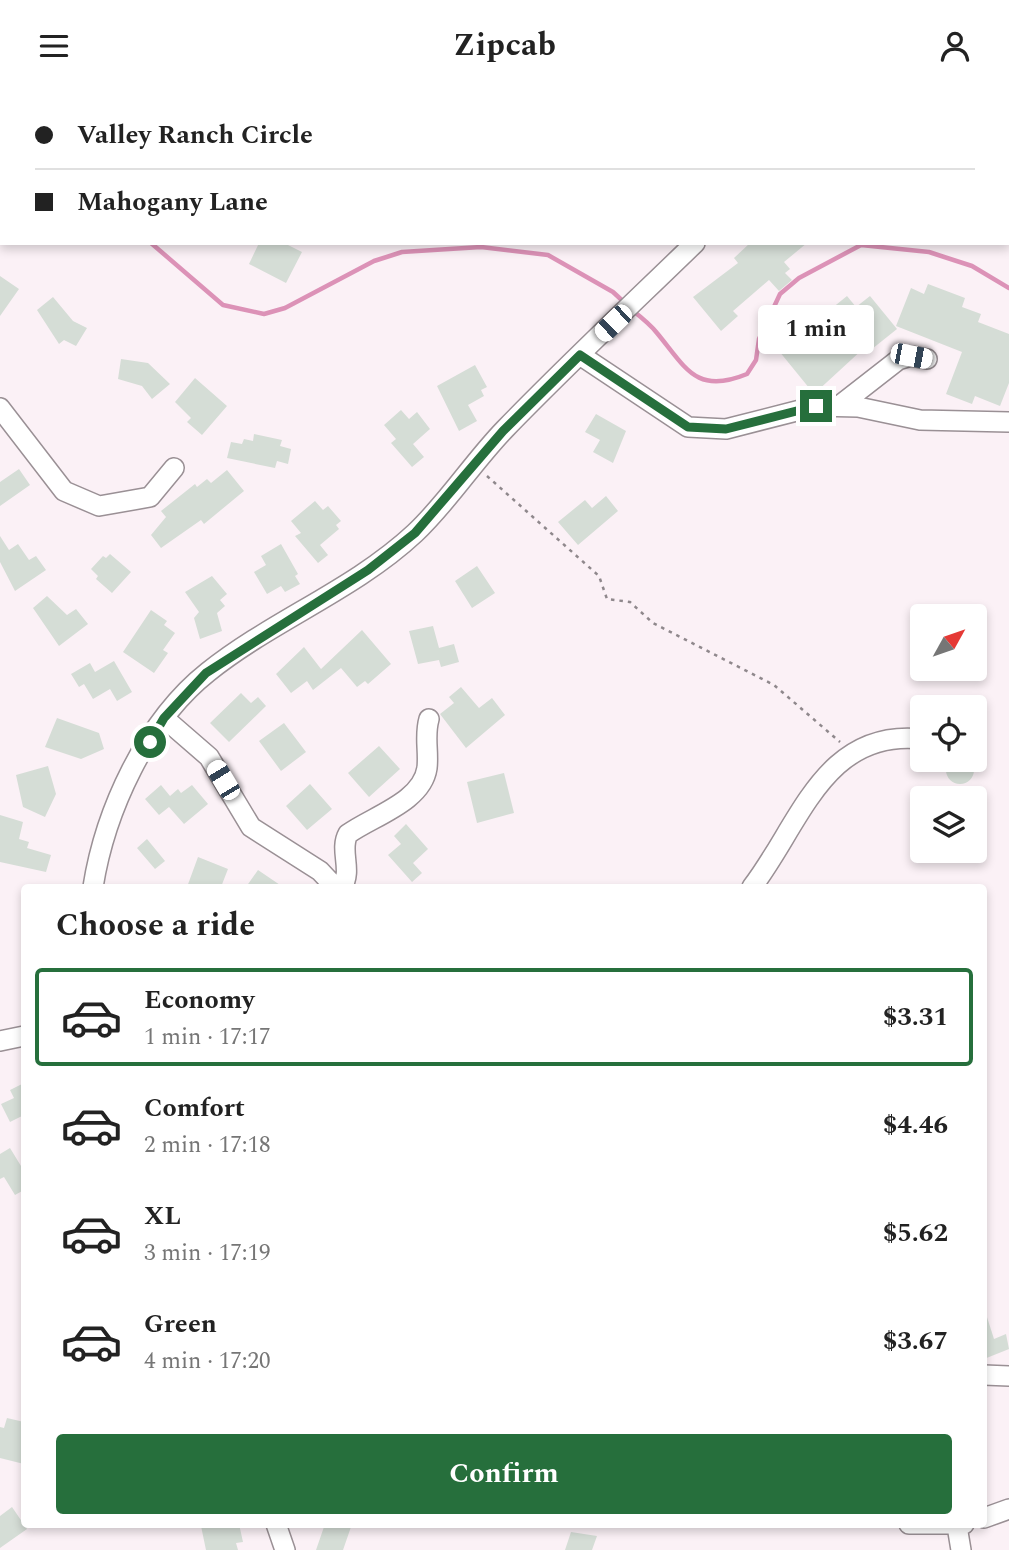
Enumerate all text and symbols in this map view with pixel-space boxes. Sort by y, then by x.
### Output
text: Zipcab [453,21,556,70]
icon: menu [35,27,73,65]
icon: person [936,27,974,65]
text: Valley Ranch Circle [77,115,313,155]
text: Mahogany Lane [77,182,268,222]
car [591,301,636,345]
callout: 1 min [758,305,874,353]
text: 1 min [785,312,847,347]
car [889,342,934,370]
route end [800,390,832,422]
north arrow [910,604,987,681]
map controls [910,604,987,863]
button: locate [910,695,987,772]
route start [134,726,166,758]
car [204,757,243,803]
button: layers [910,786,987,863]
text: Choose a ride [56,901,255,950]
text: Economy [144,980,254,1020]
icon: car [60,986,123,1049]
text: $3.31 [883,997,948,1037]
text: 1 min · 17:17 [144,1020,271,1055]
text: Comfort [144,1088,245,1128]
icon: car [60,1094,123,1157]
text: $4.46 [883,1105,948,1145]
text: 2 min · 17:18 [144,1128,271,1163]
text: XL [144,1196,181,1236]
icon: car [60,1202,123,1265]
text: $5.62 [883,1213,948,1253]
text: 3 min · 17:19 [144,1236,271,1271]
text: Green [144,1304,217,1344]
icon: car [60,1310,123,1373]
text: $3.67 [883,1321,948,1361]
text: 4 min · 17:20 [144,1344,271,1379]
button: Confirm [56,1434,952,1514]

